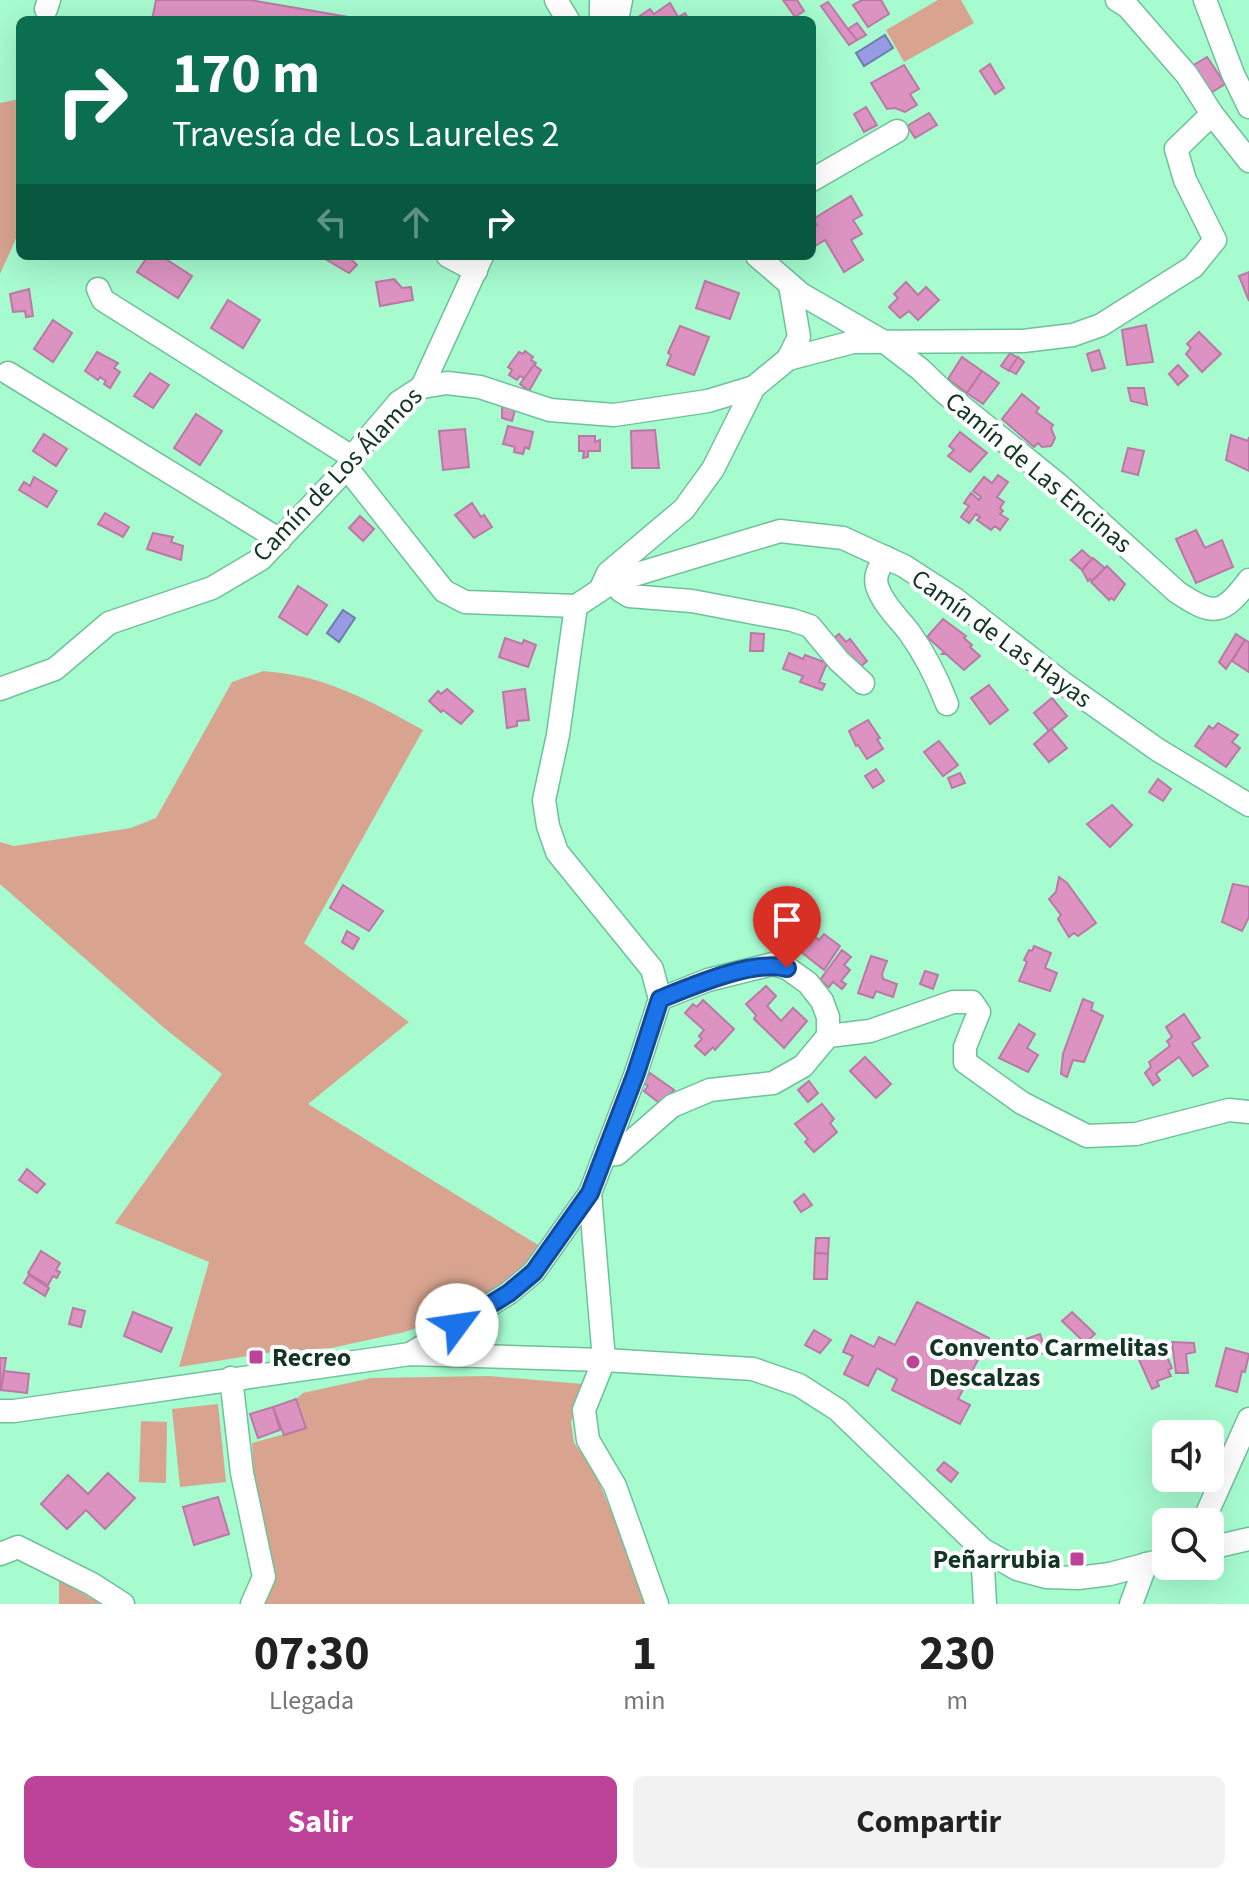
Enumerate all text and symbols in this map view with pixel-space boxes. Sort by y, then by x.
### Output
text: 170 m [172,35,320,114]
icon: right [40,48,144,152]
text: Travesía de Los Laureles 2 [172,109,559,160]
icon: left [310,200,354,244]
icon: ahead [394,200,438,244]
icon: right [478,200,522,244]
street label: Camín de Los Álamos [244,378,431,570]
street label: Camín de Las Encinas [937,383,1140,562]
street label: Camín de Las Hayas [904,560,1100,717]
pin [753,886,821,968]
icon: arrive [765,898,809,942]
position arrow [415,1283,499,1367]
place label: Convento Carmelitas Descalzas [929,1329,1168,1396]
place label: Recreo [272,1339,351,1376]
marker: Recreo [247,1348,265,1366]
marker: Convento Carmelitas Descalzas [904,1353,922,1371]
map controls [1152,1420,1224,1580]
button: sound [1152,1420,1224,1492]
button: search [1152,1508,1224,1580]
place label: Peñarrubia [933,1541,1061,1578]
marker: Peñarrubia [1068,1550,1086,1568]
text: 07:30 [254,1620,370,1688]
text: 1 [632,1620,657,1688]
text: 230 [919,1620,995,1688]
text: Llegada [269,1682,354,1719]
text: min [623,1682,665,1719]
text: m [946,1682,968,1719]
button: Salir [24,1776,617,1868]
button: Compartir [633,1776,1225,1868]

